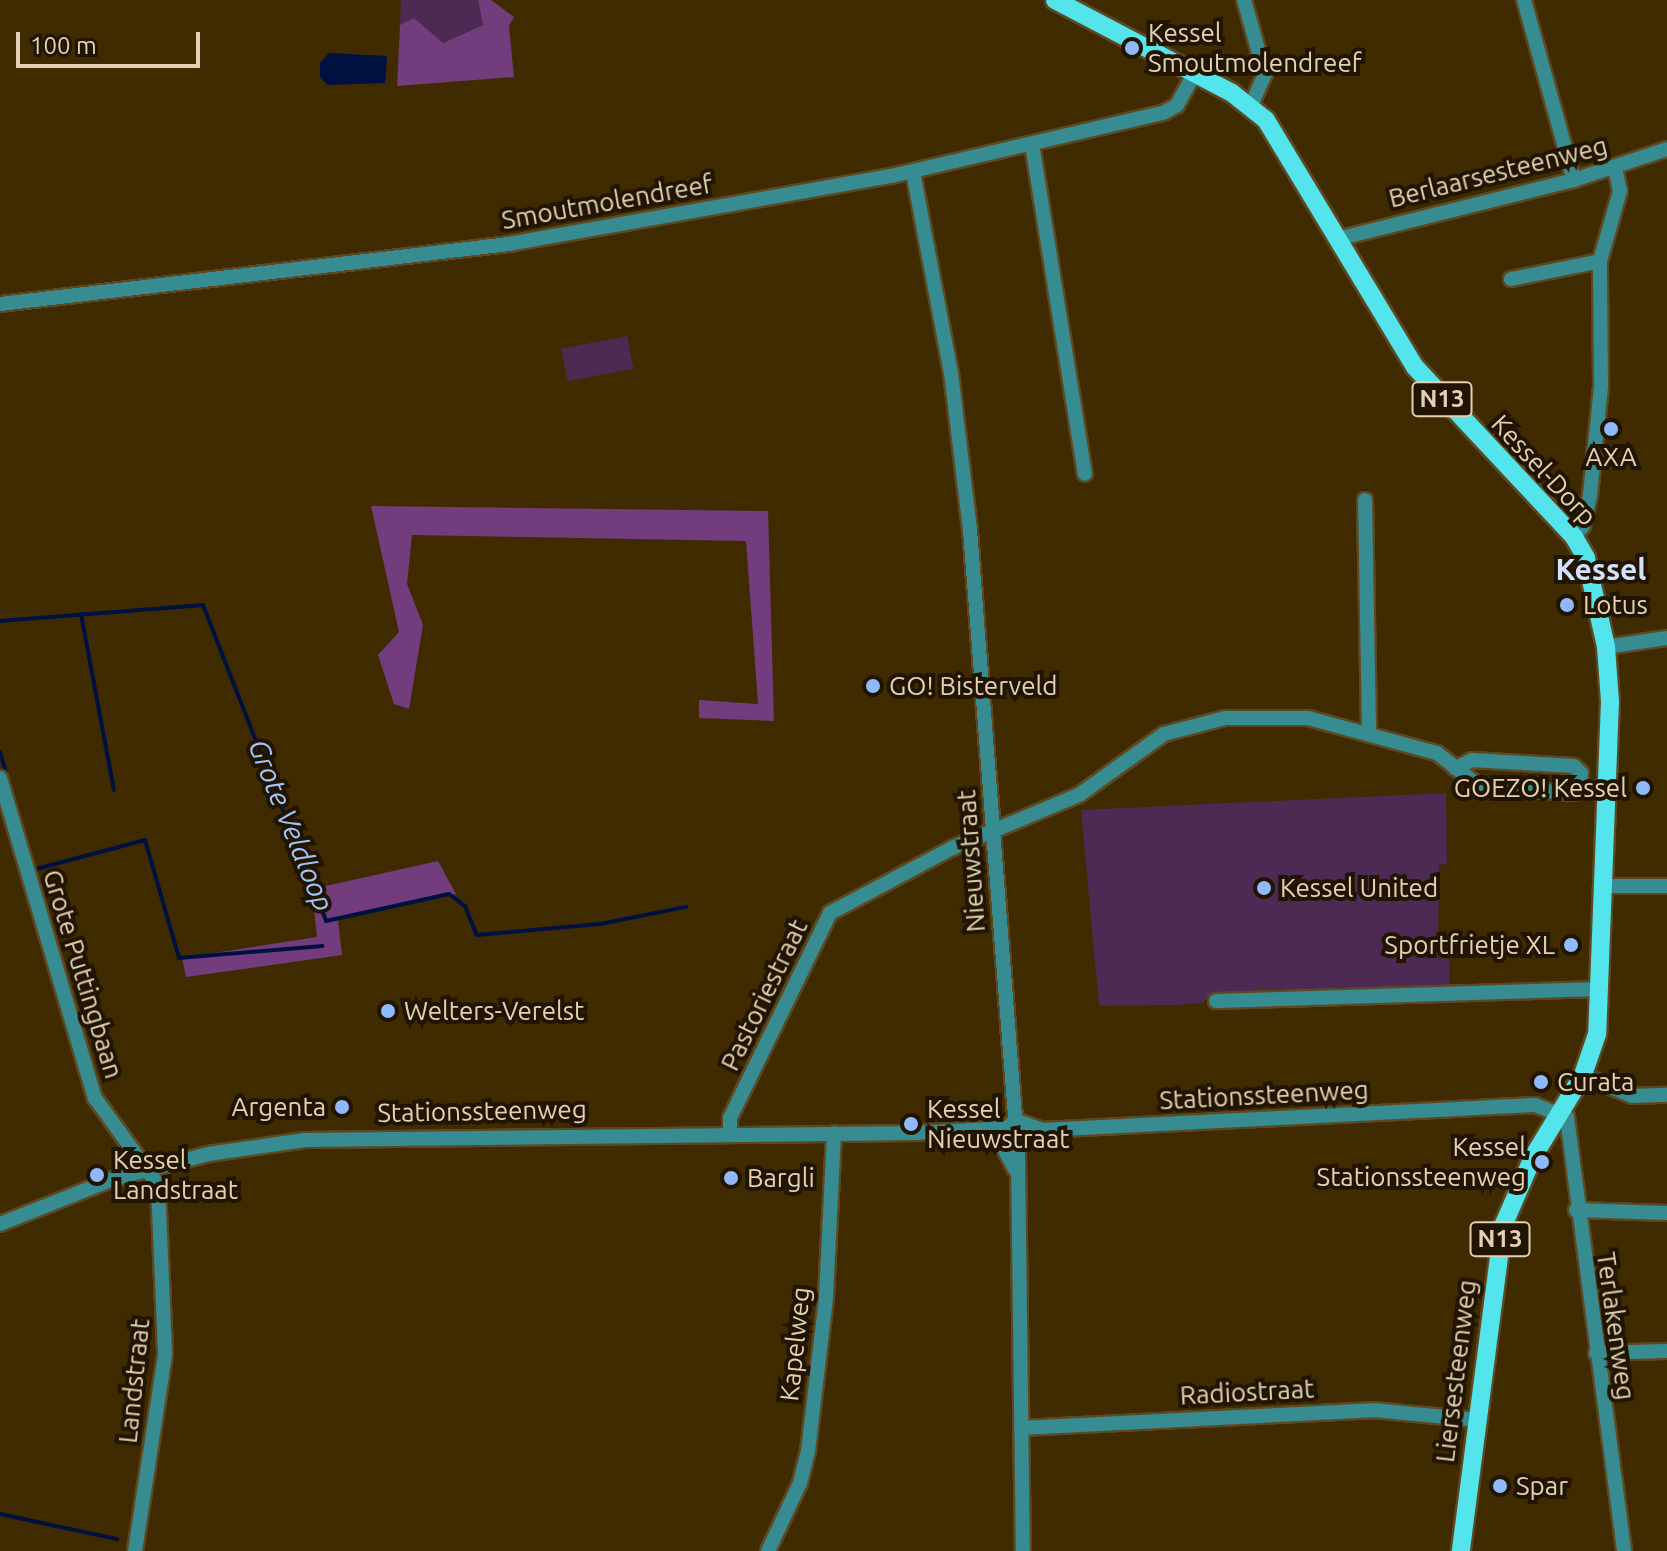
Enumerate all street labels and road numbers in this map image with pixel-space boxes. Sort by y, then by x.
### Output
street label: Berlaarsesteenweg [1385,130,1611,214]
street label: Smoutmolendreef [499,168,715,236]
road number: N13 [1410,379,1474,419]
street label: Kessel-Dorp [1485,408,1603,532]
street label: Nieuwstraat [950,789,992,933]
street label: Grote Puttingbaan [36,866,130,1082]
street label: Pastoriestraat [714,914,814,1076]
street label: Stationssteenweg [1159,1074,1369,1116]
street label: Stationssteenweg [377,1094,587,1128]
road number: N13 [1468,1219,1532,1259]
street label: Terlakenweg [1590,1250,1642,1402]
street label: Liersesteenweg [1429,1278,1483,1464]
street label: Kapelweg [773,1285,817,1403]
street label: Landstraat [112,1317,156,1445]
street label: Radiostraat [1179,1373,1315,1411]

